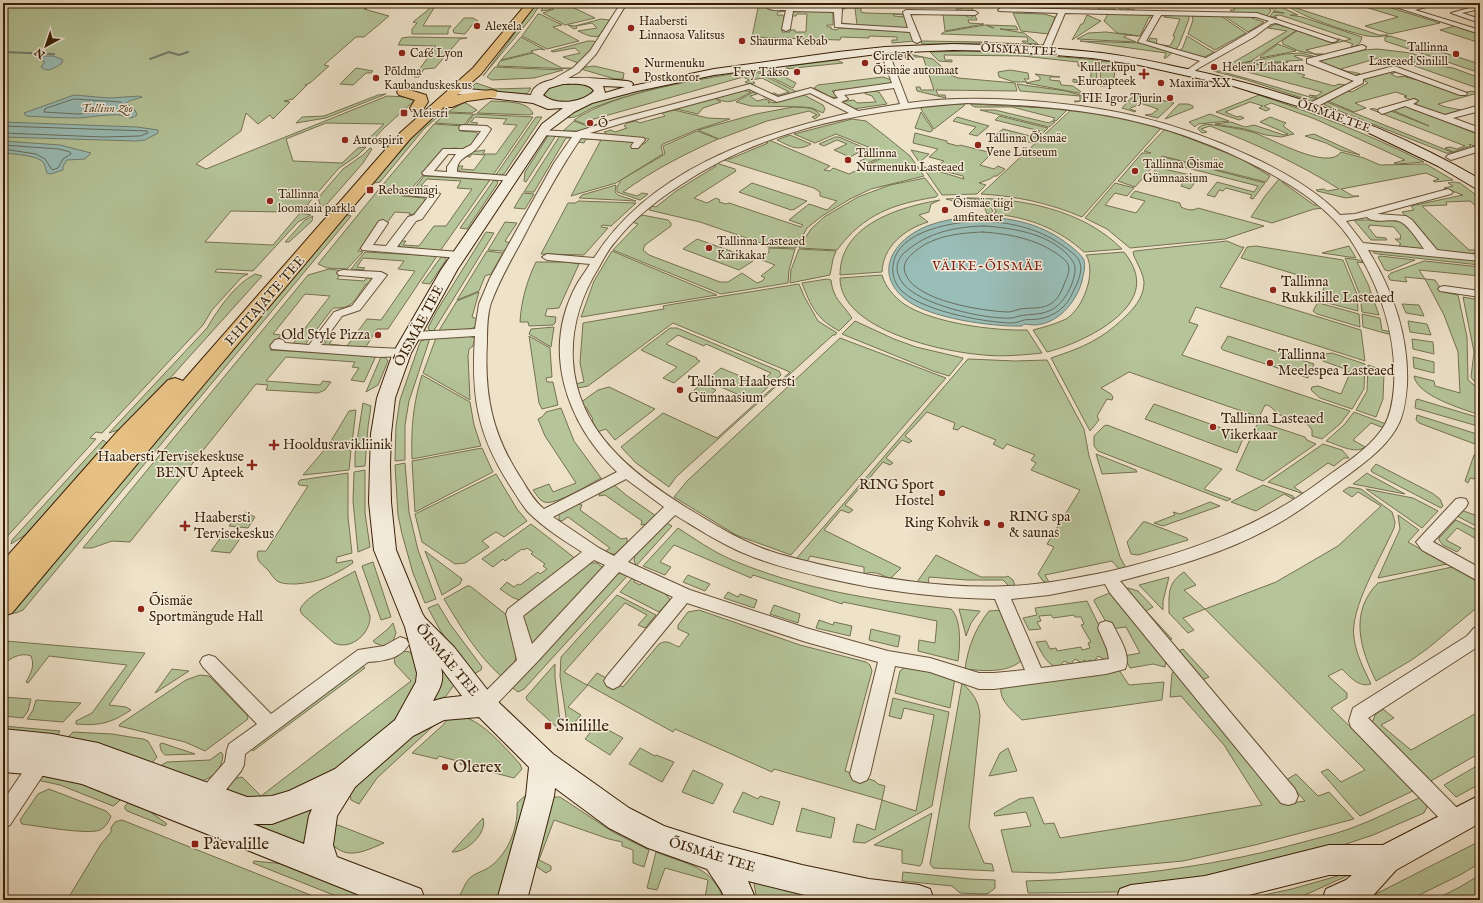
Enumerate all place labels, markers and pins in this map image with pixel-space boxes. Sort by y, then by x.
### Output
place label: Haabersti Linnaosa Valitsus [639,14,725,43]
place label: Alexela [484,19,522,34]
marker: Alexela [472,21,482,31]
marker: Haabersti Linnaosa Valitsus [626,23,636,33]
place label: Shaurma Kebab [750,34,828,49]
marker: Shaurma Kebab [737,36,747,46]
place label: Tallinna Lasteaed Sinilill [1369,40,1449,69]
place label: Café Lyon [410,46,464,61]
marker: Café Lyon [397,48,407,58]
place label: Circle K Õismäe automaat [873,49,959,78]
marker: Tallinna Lasteaed Sinilill [1451,49,1461,59]
place label: Nurmenuku Postkontor [644,56,705,85]
marker: Circle K Õismäe automaat [860,58,870,68]
place label: Kullerkupu Euroapteek [1077,60,1137,90]
place label: Heleni Lihakarn [1222,60,1305,75]
marker: Heleni Lihakarn [1209,62,1219,72]
place label: Põldma Kaubanduskeskus [384,64,472,93]
marker: Nurmenuku Postkontor [631,65,641,75]
place label: Frey Takso [733,65,790,80]
marker: Frey Takso [792,67,802,77]
marker: Kullerkupu Euroapteek [1139,69,1149,79]
marker: Põldma Kaubanduskeskus [371,73,381,83]
place label: Maxima XX [1169,76,1231,91]
marker: Maxima XX [1156,78,1166,88]
place label: FIE Igor Tjurin [1081,91,1163,106]
marker: FIE Igor Tjurin [1165,93,1175,103]
place label: Meistri [412,106,448,121]
marker: Meistri [399,108,409,118]
place label: Õ [598,115,608,131]
marker: Õ [585,118,595,128]
place label: Tallinna Õismäe Vene Lütseum [985,130,1067,160]
place label: Autospirit [352,133,403,149]
marker: Autospirit [340,135,350,145]
marker: Tallinna Õismäe Vene Lütseum [973,140,983,150]
place label: Tallinna Nurmenuku Lasteaed [856,146,964,175]
marker: Tallinna Nurmenuku Lasteaed [843,155,853,165]
place label: Tallinna Õismäe Gümnaasium [1143,156,1224,186]
marker: Tallinna Õismäe Gümnaasium [1130,166,1140,176]
place label: Rebasemägi [378,183,438,198]
marker: Rebasemägi [365,185,375,195]
place label: Tallinna loomaaia parkla [278,187,357,217]
place label: Õismäe tiigi amfiteater [953,195,1013,225]
marker: Tallinna loomaaia parkla [265,196,275,206]
marker: Õismäe tiigi amfiteater [940,205,950,215]
place label: Tallinna Lasteaed Karikakar [717,234,806,263]
marker: Tallinna Lasteaed Karikakar [704,243,714,253]
place label: Tallinna Rukkilille Lasteaed [1281,273,1395,307]
marker: Tallinna Rukkilille Lasteaed [1268,285,1278,295]
place label: Old Style Pizza [281,326,371,344]
marker: Old Style Pizza [373,330,383,340]
place label: Tallinna Meelespea Lasteaed [1278,346,1395,380]
marker: Tallinna Meelespea Lasteaed [1265,358,1275,368]
place label: Tallinna Haabersti Gümnaasium [688,373,796,407]
marker: Tallinna Haabersti Gümnaasium [675,385,685,395]
place label: Tallinna Lasteaed Vikerkaar [1220,410,1324,444]
marker: Tallinna Lasteaed Vikerkaar [1208,422,1218,432]
place label: Hooldusravikliinik [283,436,392,454]
marker: Hooldusravikliinik [268,439,280,451]
place label: Haabersti Tervisekeskuse BENU Apteek [98,448,245,482]
marker: Haabersti Tervisekeskuse BENU Apteek [247,460,257,470]
place label: RING Sport Hostel [859,476,934,510]
marker: RING Sport Hostel [937,488,947,498]
place label: RING spa & saunas [1009,508,1071,542]
place label: Haabersti Tervisekeskus [194,509,274,543]
place label: Ring Kohvik [904,514,980,532]
marker: Ring Kohvik [982,518,992,528]
marker: Haabersti Tervisekeskus [179,520,191,532]
marker: RING spa & saunas [996,520,1006,530]
place label: Õismäe Sportmängude Hall [149,591,263,626]
marker: Õismäe Sportmängude Hall [136,604,146,614]
place label: Sinilille [556,716,609,737]
marker: Sinilille [543,721,553,731]
place label: Olerex [453,757,502,778]
marker: Olerex [440,762,450,772]
place label: Päevalille [203,834,269,855]
marker: Päevalille [190,839,200,849]

